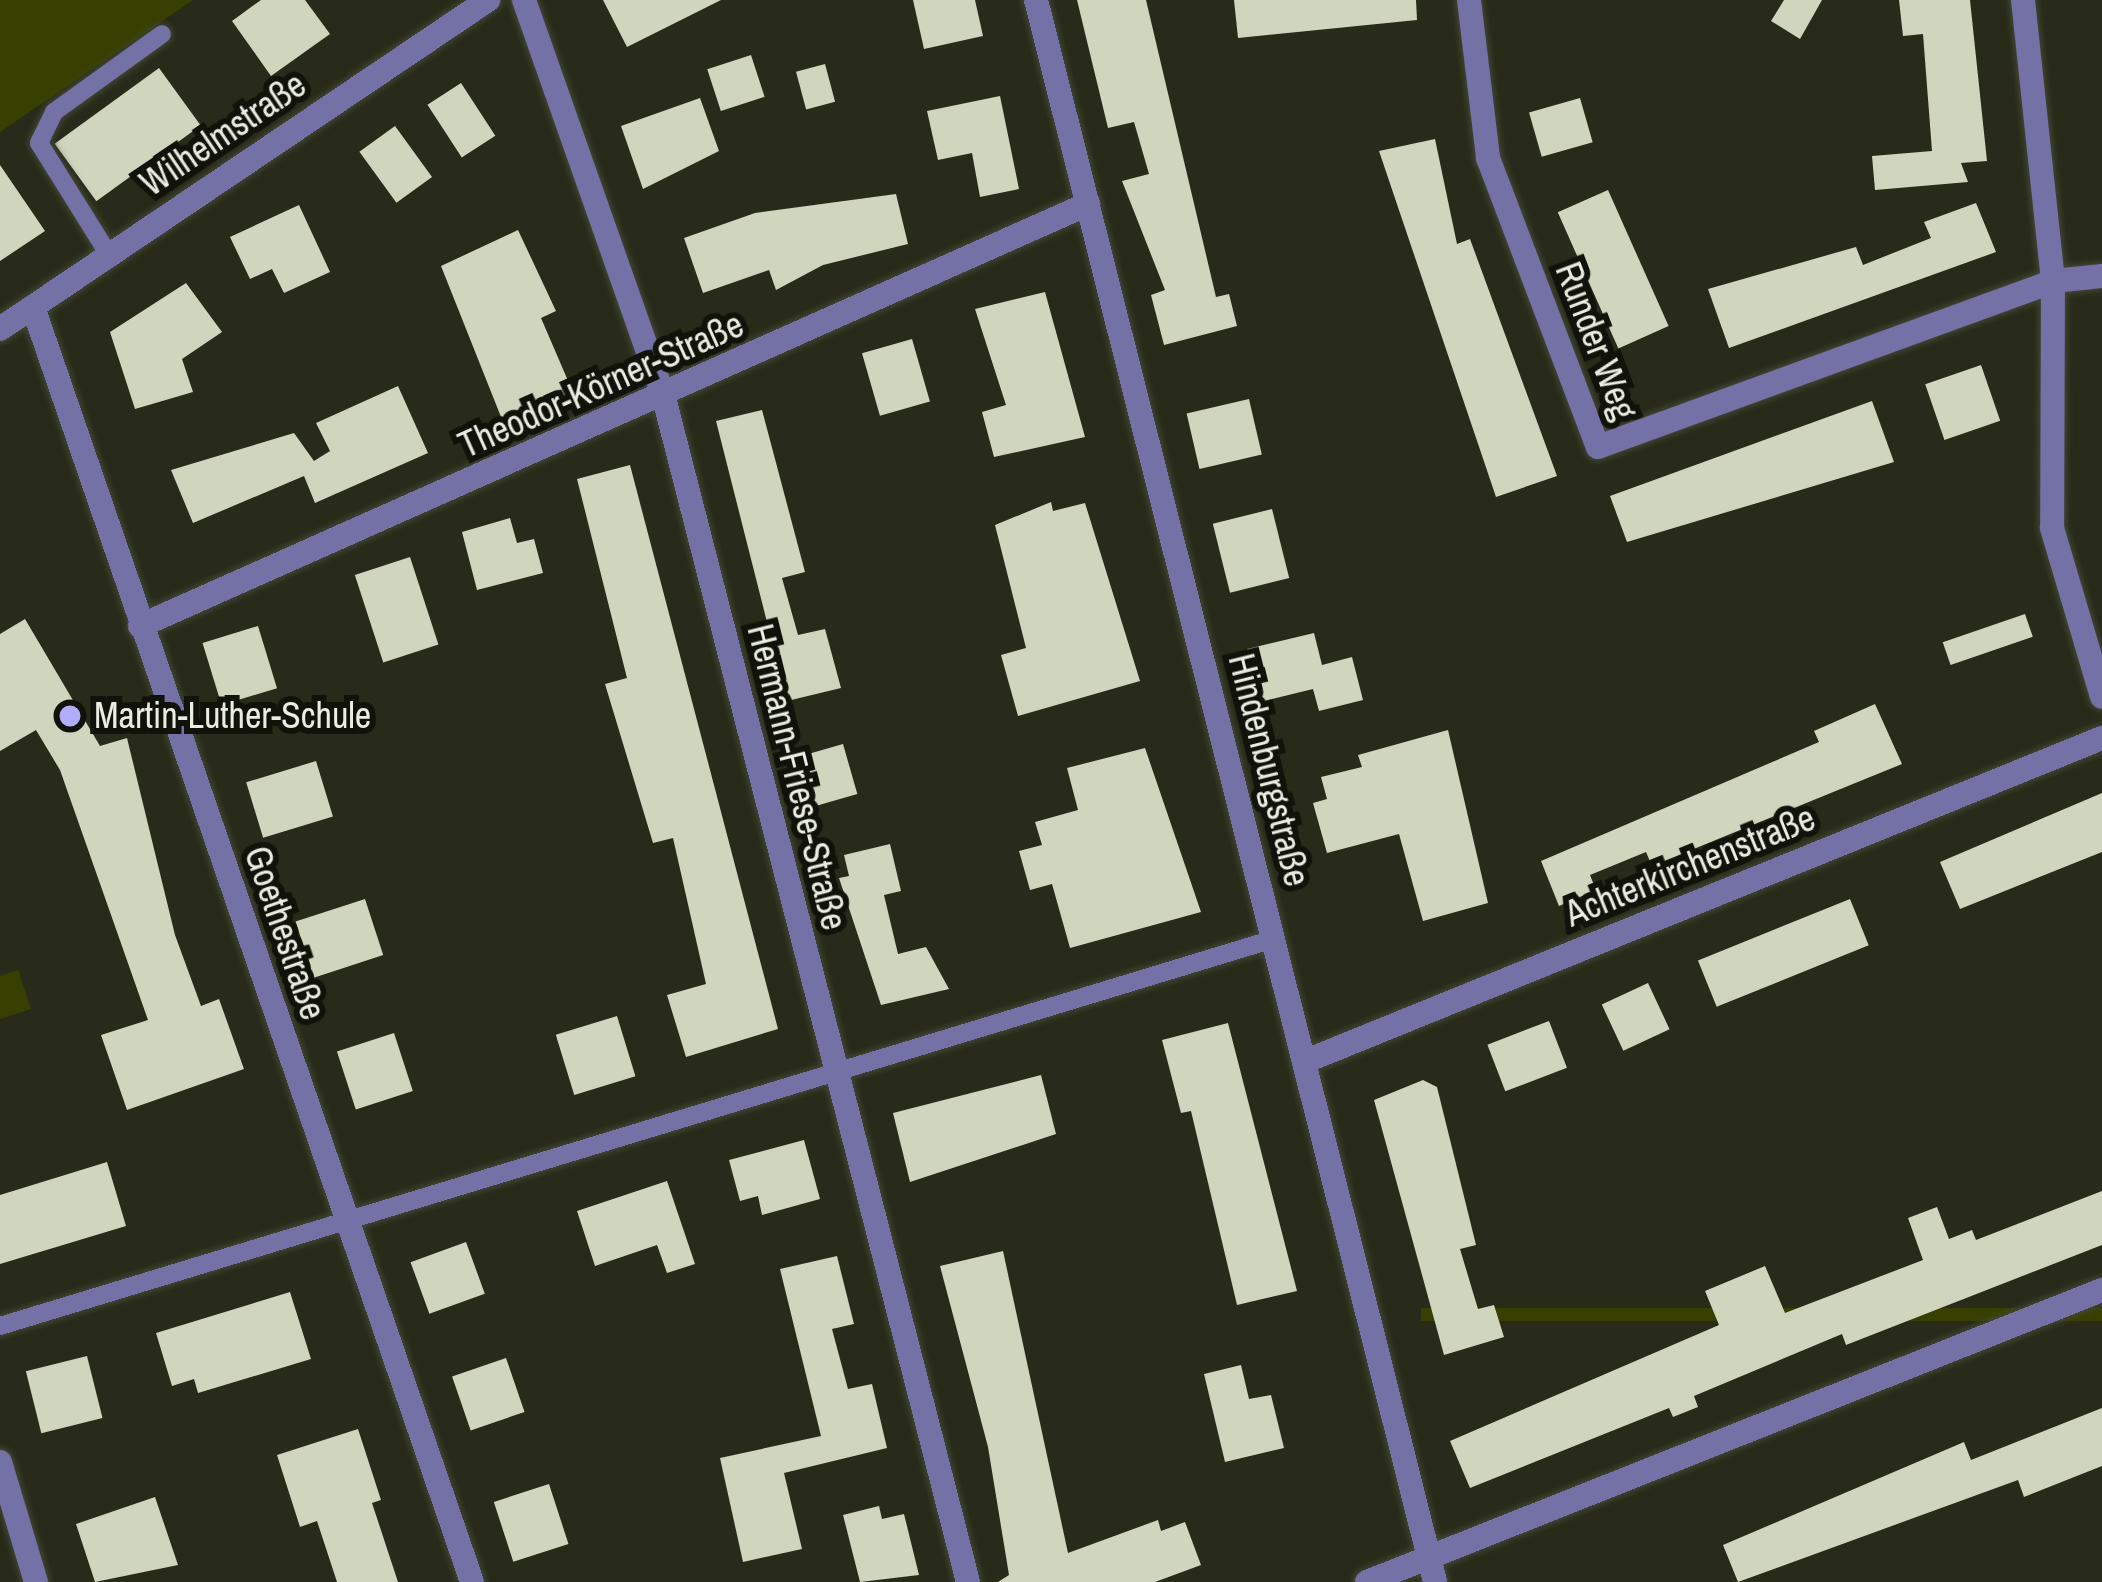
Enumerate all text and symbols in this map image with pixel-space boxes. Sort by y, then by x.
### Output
street label: Wilhelmstraße [132,63,314,205]
street label: Runder Weg [1546,256,1646,426]
street label: Theodor-Körner-Straße [452,303,750,467]
street label: Hermann-Friese-Straße [738,620,856,934]
street label: Hindenburgstraße [1219,649,1319,891]
place label: Martin-Luther-Schule [94,694,371,738]
marker: Martin-Luther-Schule [57,703,83,729]
street label: Achterkirchenstraße [1559,796,1821,936]
street label: Goethestraße [235,841,335,1025]

